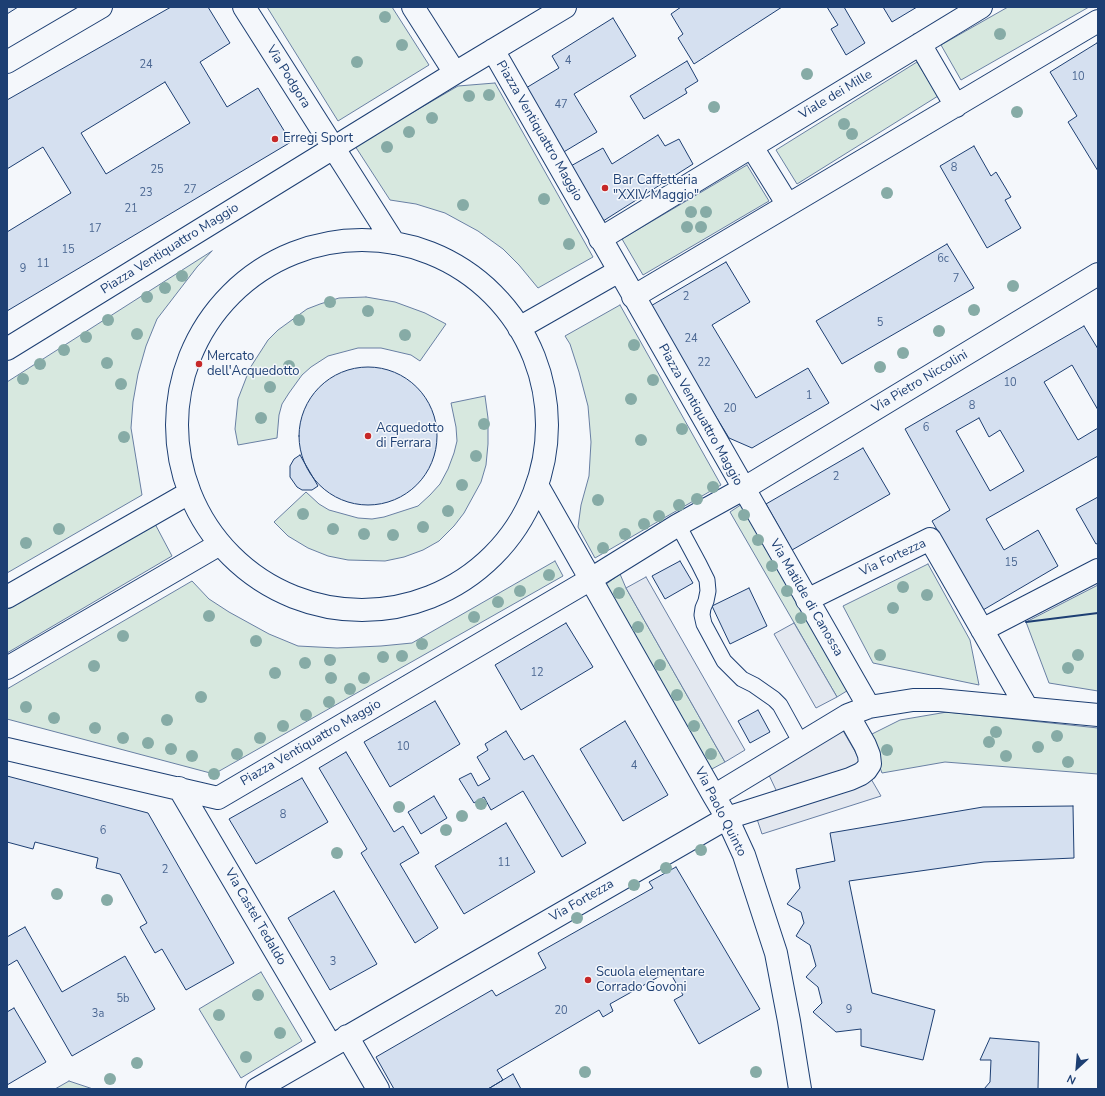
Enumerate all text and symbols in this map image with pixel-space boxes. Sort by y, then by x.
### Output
street label: Via Podgora [263,43,313,111]
house number: 4 [565,54,571,68]
house number: 24 [139,58,153,72]
street label: Piazza Ventiquattro Maggio [492,58,586,204]
street label: Viale dei Mille [797,67,875,123]
house number: 10 [1071,70,1085,84]
house number: 47 [554,98,568,112]
place label: Erregi Sport [283,131,353,147]
marker: Erregi Sport [270,134,280,144]
house number: 8 [951,161,957,175]
house number: 25 [150,163,164,177]
place label: Bar Caffetteria "XXIV Maggio" [613,173,699,204]
house number: 27 [183,183,197,197]
marker: Bar Caffetteria "XXIV Maggio" [600,183,610,193]
house number: 23 [139,186,153,200]
street label: Piazza Ventiquattro Maggio [98,200,242,298]
house number: 21 [124,202,138,216]
house number: 17 [88,222,102,236]
house number: 15 [61,243,75,257]
house number: 6c [937,252,949,266]
house number: 11 [36,257,50,271]
house number: 9 [20,262,26,276]
house number: 7 [953,272,959,286]
house number: 2 [683,290,689,304]
house number: 5 [877,316,883,330]
house number: 24 [684,332,698,346]
street label: Piazza Ventiquattro Maggio [654,341,746,489]
street label: Via Pietro Niccolini [869,347,971,417]
place label: Mercato dell'Acquedotto [207,349,300,380]
house number: 22 [697,356,711,370]
marker: Mercato dell'Acquedotto [194,359,204,369]
house number: 10 [1003,376,1017,390]
house number: 1 [806,389,812,403]
house number: 8 [969,399,975,413]
house number: 20 [723,402,737,416]
place label: Acquedotto di Ferrara [376,421,444,452]
house number: 6 [923,421,929,435]
marker: Acquedotto di Ferrara [363,431,373,441]
house number: 2 [833,470,839,484]
street label: Via Fortezza [857,536,929,580]
street label: Via Matilde di Canossa [766,537,846,659]
house number: 15 [1004,556,1018,570]
house number: 12 [530,666,544,680]
street label: Piazza Ventiquattro Maggio [238,696,384,790]
house number: 10 [396,740,410,754]
house number: 4 [631,759,637,773]
street label: Via Paolo Quinto [691,765,749,859]
house number: 8 [280,808,286,822]
house number: 6 [100,824,106,838]
house number: 11 [497,856,511,870]
house number: 2 [162,863,168,877]
street label: Via Castel Tedaldo [221,866,289,968]
street label: Via Fortezza [547,876,617,926]
house number: 3 [330,955,336,969]
place label: Scuola elementare Corrado Govoni [596,965,705,996]
marker: Scuola elementare Corrado Govoni [583,975,593,985]
house number: 5b [116,992,130,1006]
house number: 9 [846,1003,852,1017]
house number: 20 [554,1004,568,1018]
house number: 3a [92,1007,104,1021]
north arrow [1057,1048,1097,1088]
text: N [1065,1071,1079,1088]

